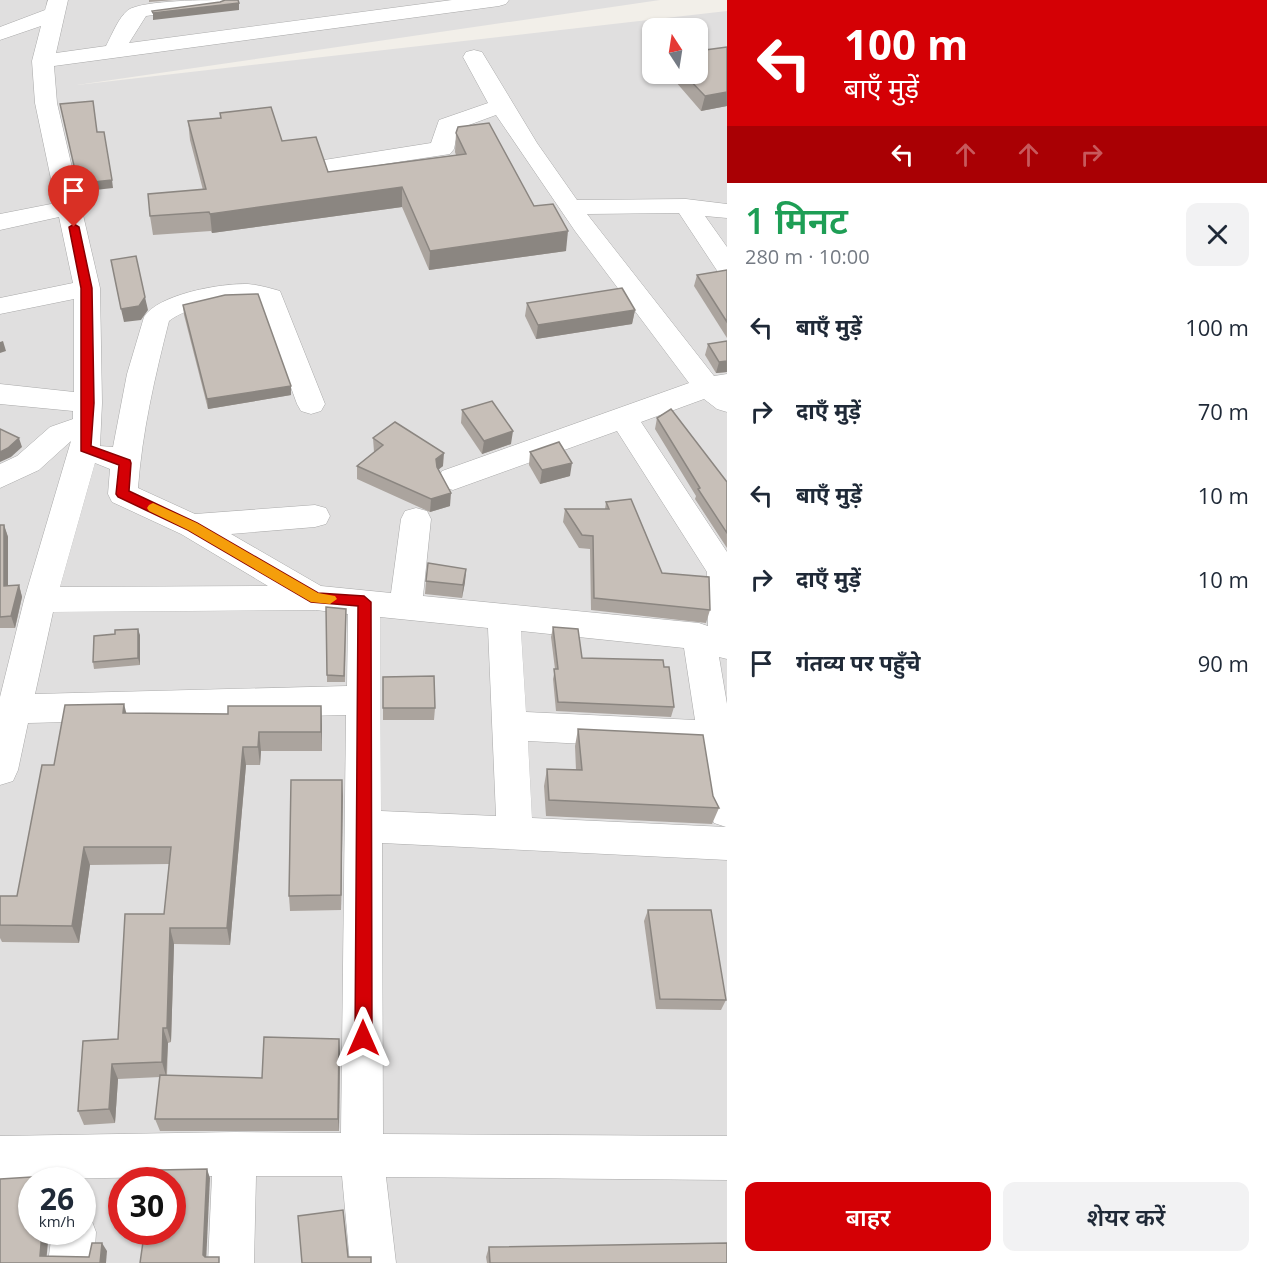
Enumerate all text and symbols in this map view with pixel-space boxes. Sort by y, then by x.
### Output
text: 100 m [844,15,968,72]
north arrow [642,18,708,84]
map controls [642,18,708,84]
icon: left [745,24,823,102]
text: बाएँ मुड़ें [844,69,919,106]
icon: left [886,138,919,171]
icon: ahead [949,138,982,171]
icon: ahead [1012,138,1045,171]
icon: right [1075,138,1108,171]
pin [48,165,99,227]
icon: arrive [57,174,90,207]
text: 1 मिनट [745,196,848,245]
button: close [1186,203,1249,266]
text: 280 m · 10:00 [745,243,870,270]
icon: left [745,311,778,344]
text: बाएँ मुड़ें [796,311,862,341]
text: 100 m [1185,312,1249,342]
icon: right [745,395,778,428]
text: दाएँ मुड़ें [796,395,861,425]
text: 70 m [1198,396,1249,426]
icon: left [745,479,778,512]
text: बाएँ मुड़ें [796,479,862,509]
text: 10 m [1198,480,1249,510]
icon: right [745,563,778,596]
text: दाएँ मुड़ें [796,563,861,593]
text: 10 m [1198,564,1249,594]
icon: arrive [745,647,778,680]
text: गंतव्य पर पहुँचे [796,647,921,677]
text: 90 m [1198,648,1249,678]
position arrow [331,1006,395,1070]
speed limit sign: 30 [108,1167,186,1245]
text: 26 [40,1178,74,1219]
button: बाहर [745,1182,991,1251]
button: शेयर करें [1003,1182,1249,1251]
text: km/h [39,1211,75,1231]

